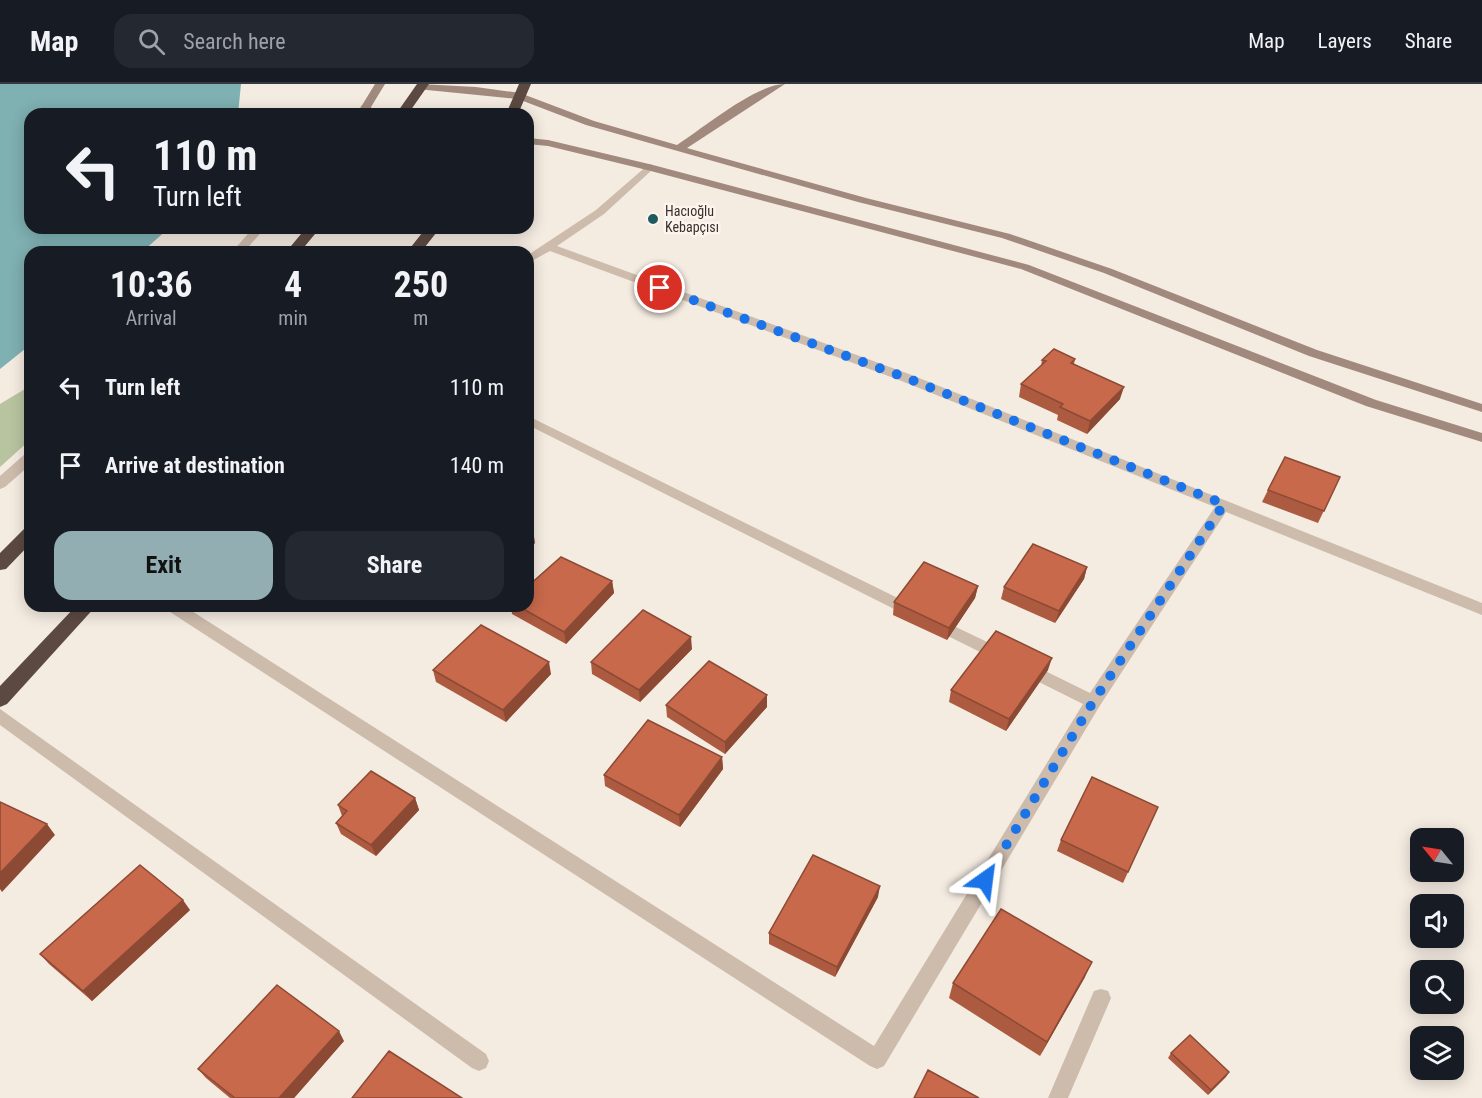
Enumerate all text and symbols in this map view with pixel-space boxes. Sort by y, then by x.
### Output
search box [114,14,534,68]
text: Map [30,25,78,58]
icon: search [135,25,168,58]
text: Search here [183,29,286,54]
text: Map [1248,29,1285,53]
text: Layers [1318,29,1372,53]
text: Share [1405,29,1452,53]
text: 110 m [153,131,258,180]
icon: left [54,132,132,210]
text: Turn left [153,181,242,213]
place label: Hacıoğlu Kebapçısı [665,203,719,235]
marker: Hacıoğlu Kebapçısı [646,212,660,226]
pin [634,262,685,313]
text: 10:36 [110,264,192,306]
text: 4 [284,264,302,306]
text: 250 [394,264,448,306]
icon: arrive [643,271,676,304]
text: Arrival [126,306,177,330]
text: min [278,306,308,330]
text: m [413,306,428,330]
icon: left [54,371,87,404]
text: Turn left [105,375,180,400]
text: 110 m [450,375,504,400]
icon: arrive [54,449,87,482]
text: Arrive at destination [105,453,285,478]
text: 140 m [450,453,504,478]
button: Exit [54,531,273,600]
button: Share [285,531,504,600]
north arrow [1410,828,1464,882]
map controls [1410,828,1464,1080]
position arrow [953,848,1017,912]
button: sound [1410,894,1464,948]
button: search [1410,960,1464,1014]
button: layers [1410,1026,1464,1080]

